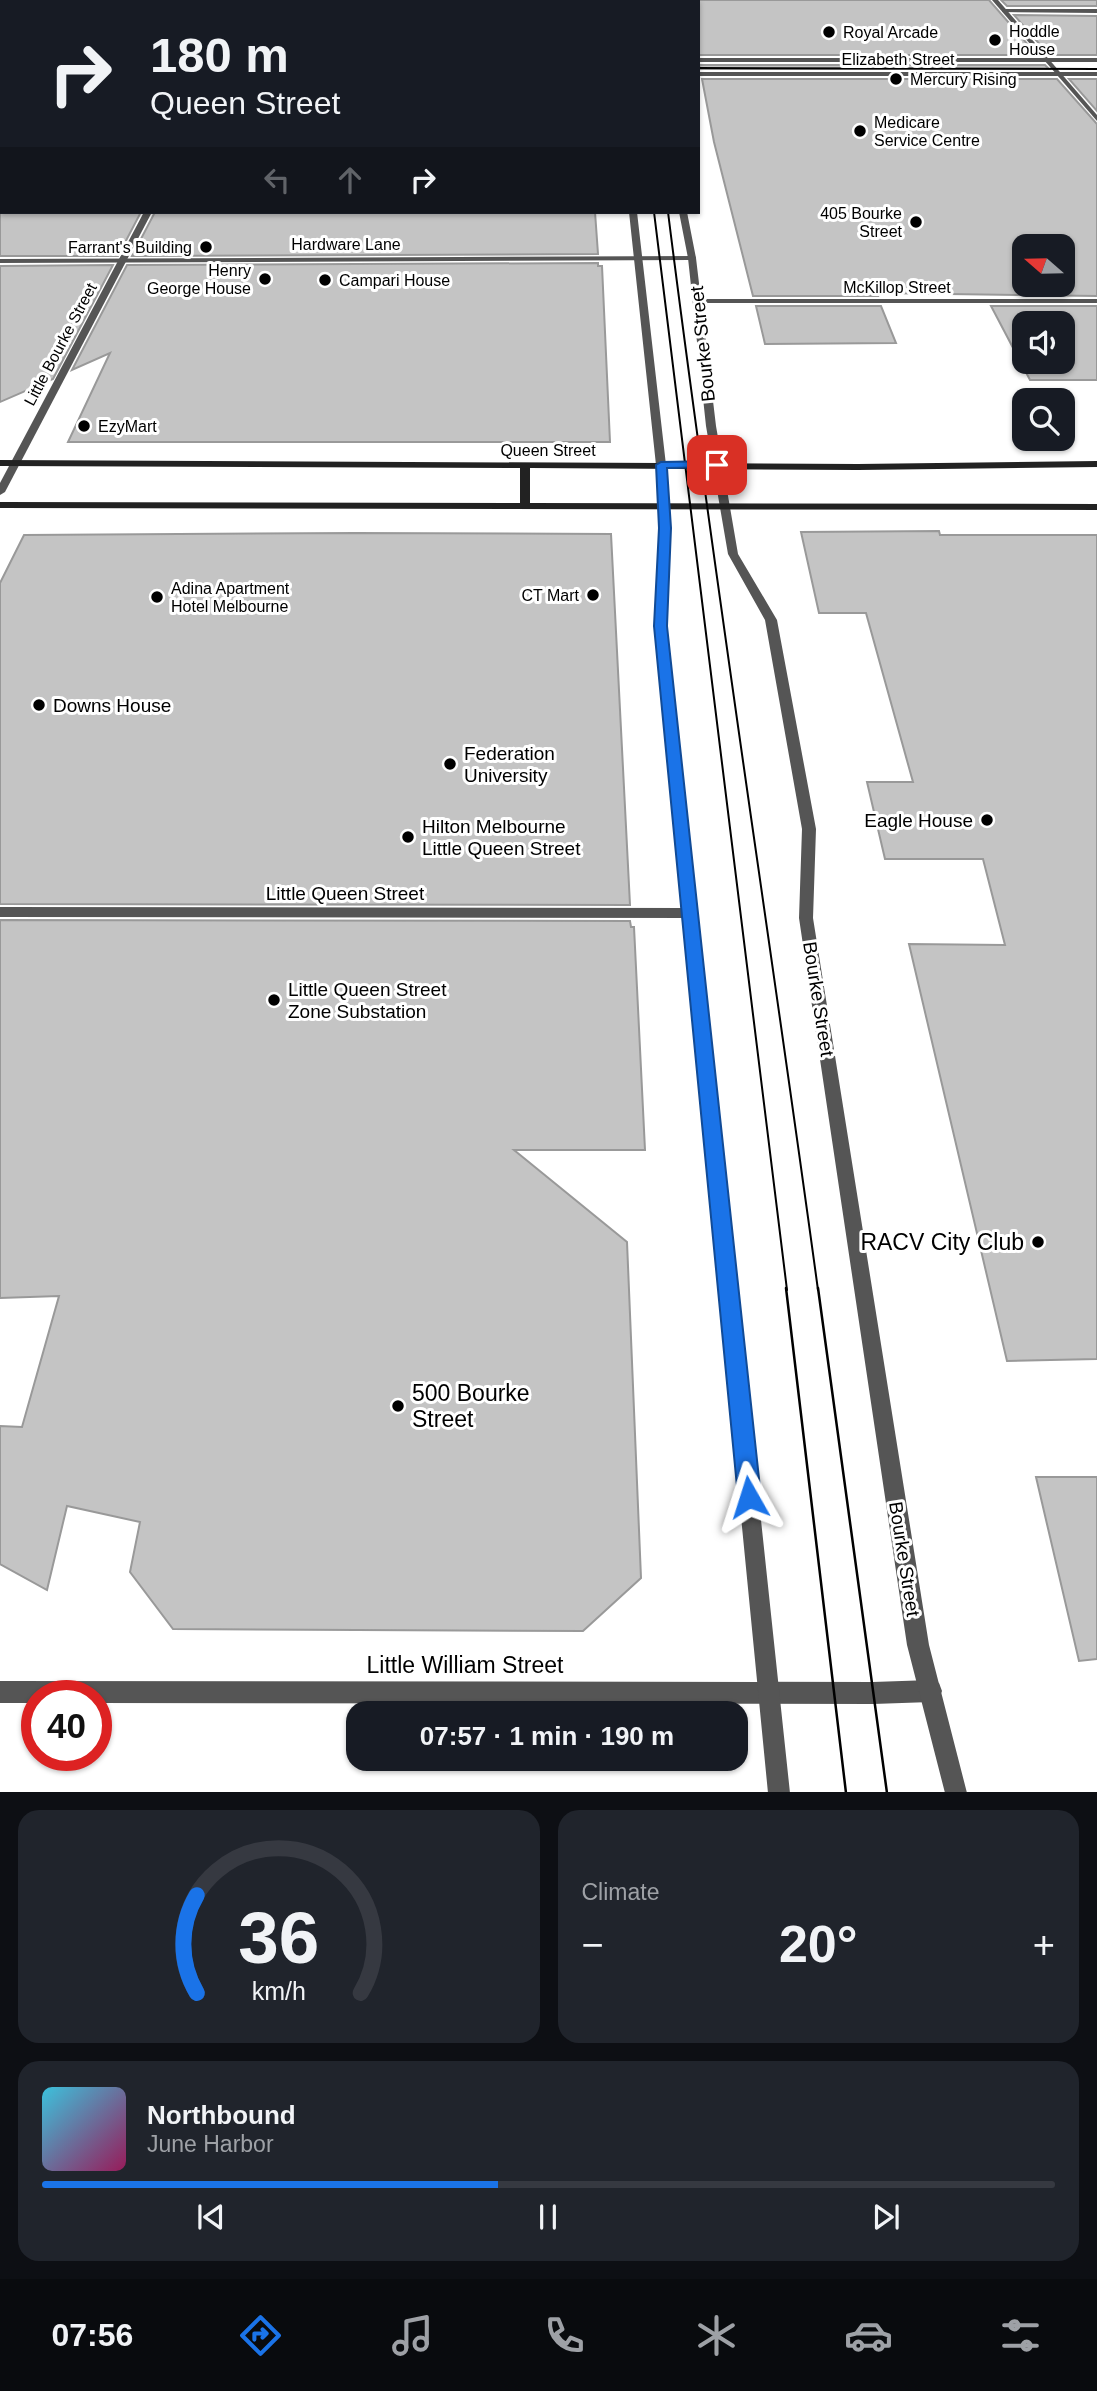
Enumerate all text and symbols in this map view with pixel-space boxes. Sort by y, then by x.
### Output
place label: Hoddle House [1009,23,1060,58]
marker: Royal Arcade [821,24,837,40]
place label: Royal Arcade [843,24,938,41]
icon: right [35,28,126,119]
text: 180 m [150,28,289,82]
marker: Hoddle House [987,32,1003,48]
street label: Elizabeth Street [842,51,955,68]
marker: Mercury Rising [888,71,904,87]
place label: Mercury Rising [910,71,1017,88]
text: Queen Street [150,85,340,121]
place label: Medicare Service Centre [874,114,980,149]
marker: Medicare Service Centre [852,123,868,139]
icon: left [258,161,296,199]
icon: ahead [331,161,369,199]
icon: right [404,161,442,199]
place label: 405 Bourke Street [820,205,903,240]
marker: 405 Bourke Street [908,214,924,230]
north arrow [1012,234,1074,298]
map controls [1012,234,1075,451]
street label: Hardware Lane [291,236,401,253]
place label: Farrant's Building [68,239,192,256]
marker: Farrant's Building [198,239,214,255]
place label: Henry George House [147,262,251,297]
marker: Henry George House [257,271,273,287]
marker: Campari House [317,272,333,288]
place label: Campari House [339,272,450,289]
street label: McKillop Street [843,279,951,296]
street label: Little Bourke Street [21,280,100,408]
street label: Bourke Street [686,284,719,403]
button: sound [1012,311,1075,374]
button: search [1012,388,1075,451]
marker: EzyMart [76,418,92,434]
place label: EzyMart [98,418,157,435]
pin [687,435,747,495]
street label: Queen Street [500,442,596,459]
icon: arrive [698,446,736,484]
place label: Adina Apartment Hotel Melbourne [171,580,290,615]
place label: CT Mart [522,587,580,604]
marker: CT Mart [585,587,601,603]
marker: Adina Apartment Hotel Melbourne [149,589,165,605]
place label: Downs House [53,695,171,716]
marker: Downs House [31,697,47,713]
place label: Federation University [464,743,555,786]
marker: Federation University [442,756,458,772]
place label: Eagle House [864,810,973,831]
marker: Eagle House [979,812,995,828]
place label: Hilton Melbourne Little Queen Street [422,816,581,859]
marker: Hilton Melbourne Little Queen Street [400,829,416,845]
street label: Little Queen Street [266,883,425,904]
street label: Bourke Street [799,940,838,1059]
place label: Little Queen Street Zone Substation [288,979,447,1022]
marker: Little Queen Street Zone Substation [266,992,282,1008]
place label: RACV City Club [860,1229,1024,1255]
marker: RACV City Club [1030,1234,1046,1250]
place label: 500 Bourke Street [412,1380,530,1432]
marker: 500 Bourke Street [390,1398,406,1414]
position arrow [712,1460,786,1534]
street label: Bourke Street [885,1500,924,1619]
street label: Little William Street [367,1652,564,1678]
speed limit sign: 40 [21,1680,112,1771]
text: 07:57 · 1 min · 190 m [420,1721,674,1751]
text: Climate [582,1879,659,1905]
text: 36 [238,1897,319,1978]
text: 20° [779,1915,858,1973]
text: − [582,1924,604,1966]
text: + [1033,1924,1055,1966]
text: km/h [252,1976,306,2004]
text: Northbound [147,2100,296,2130]
text: June Harbor [147,2131,274,2157]
icon: previous [192,2198,230,2236]
icon: pause [529,2198,567,2236]
icon: next [867,2198,905,2236]
icon: directions [236,2311,285,2360]
icon: music [388,2311,437,2360]
icon: phone [540,2311,589,2360]
icon: climate [692,2311,741,2360]
icon: car [844,2311,893,2360]
icon: filters [996,2311,1045,2360]
text: 07:56 [52,2317,133,2353]

